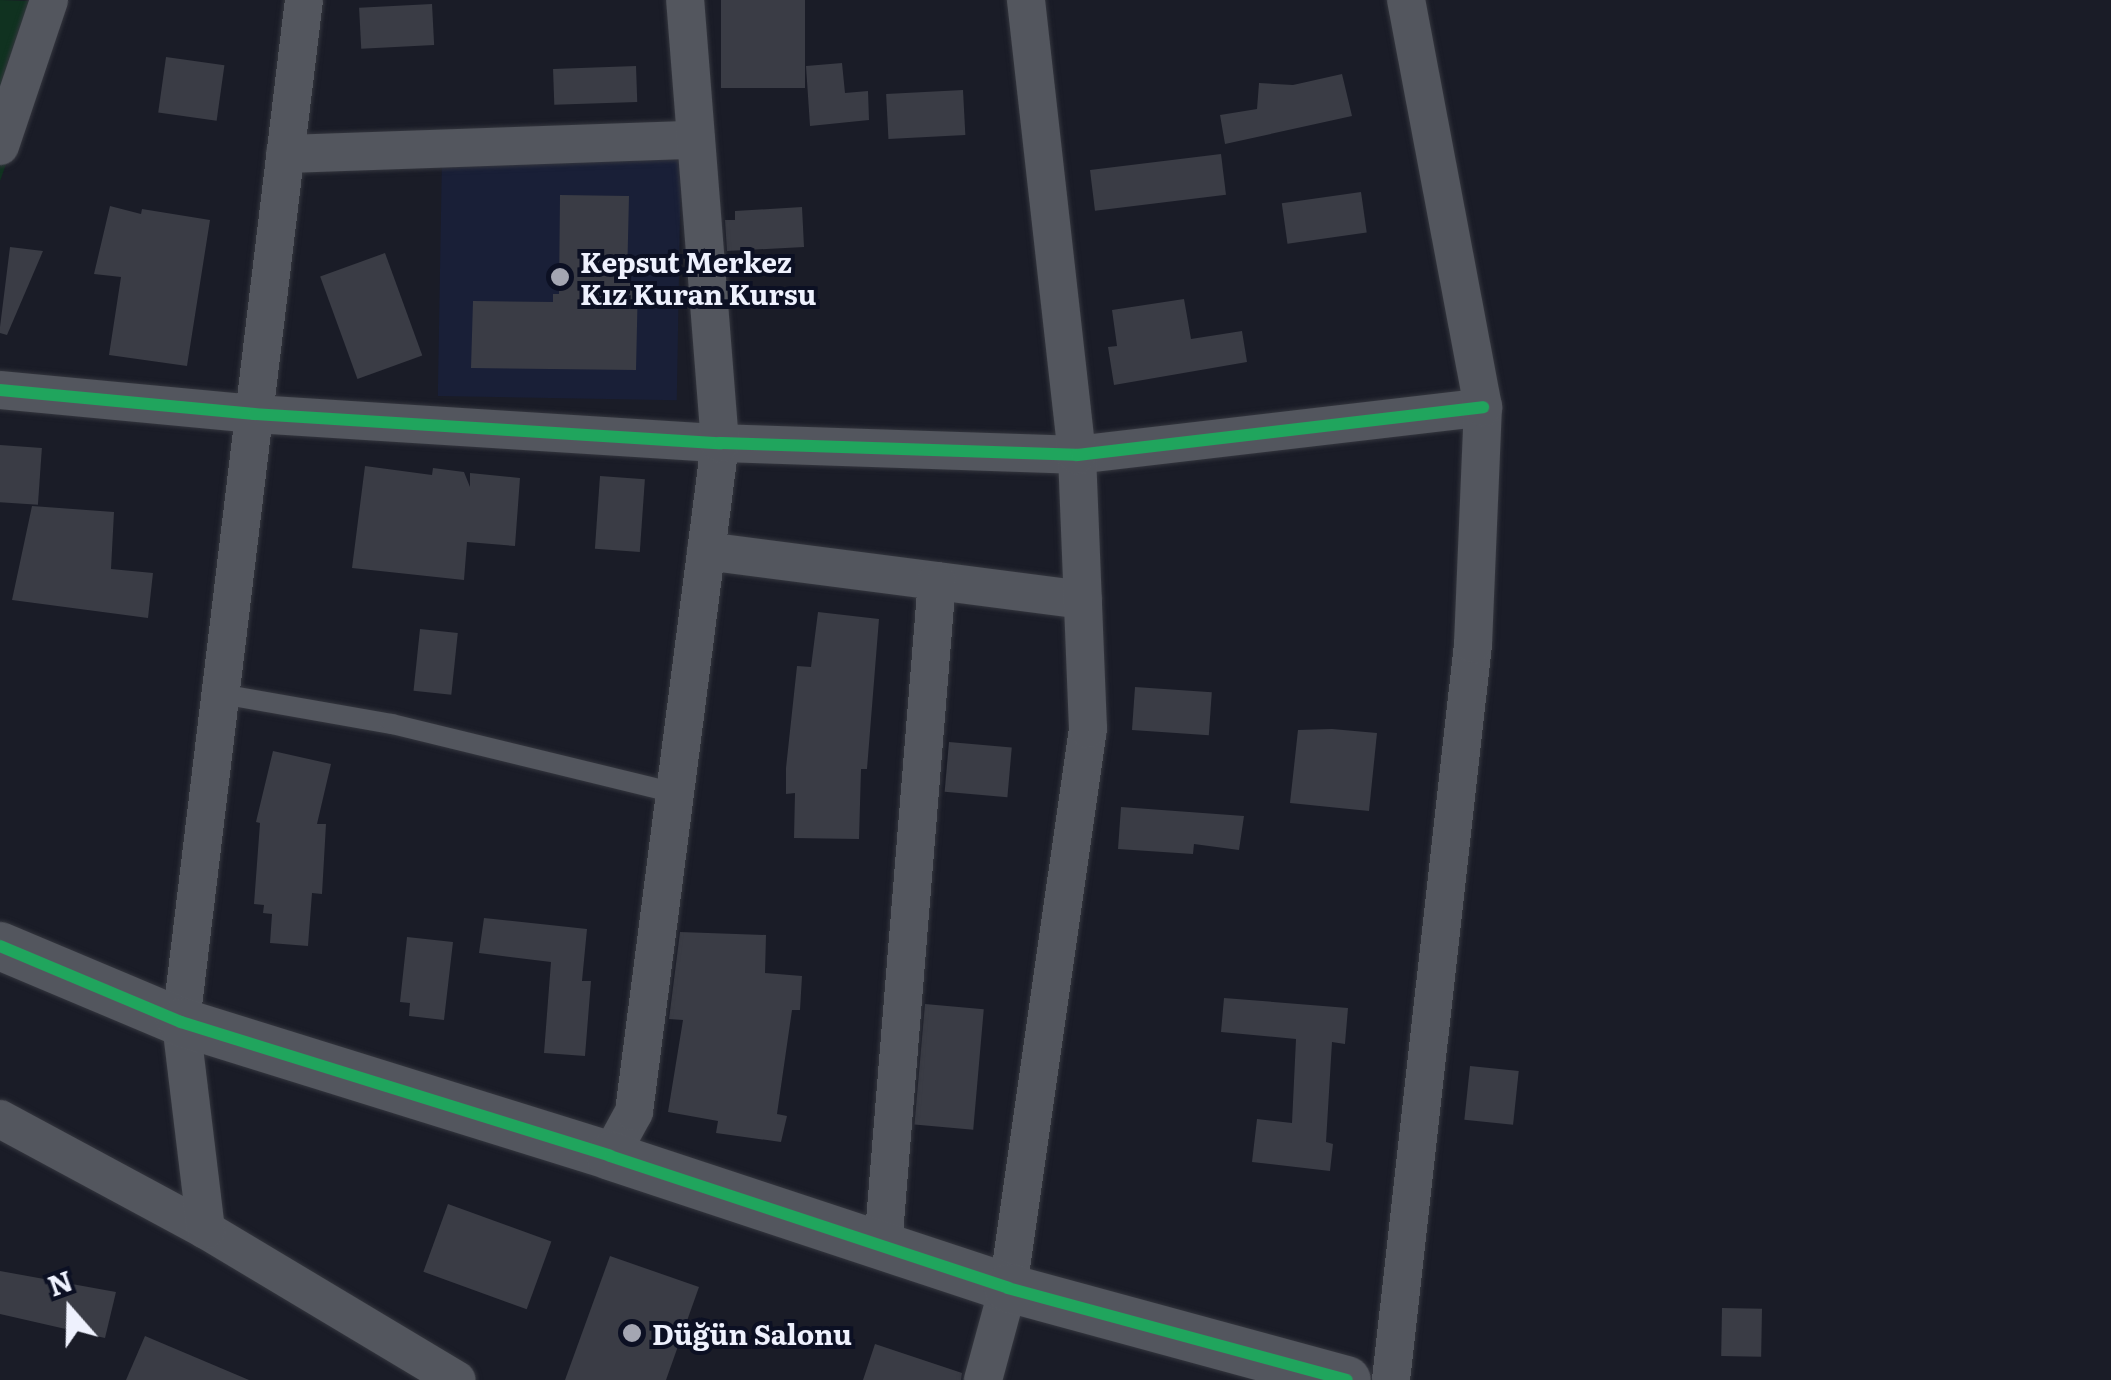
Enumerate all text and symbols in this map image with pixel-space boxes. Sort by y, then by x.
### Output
place label: Kepsut Merkez Kız Kuran Kursu [580,244,816,310]
marker: Kepsut Merkez Kız Kuran Kursu [549,266,571,288]
text: N [42,1258,78,1306]
north arrow [20,1260,120,1360]
place label: Düğün Salonu [652,1316,852,1350]
marker: Düğün Salonu [621,1322,643,1344]

